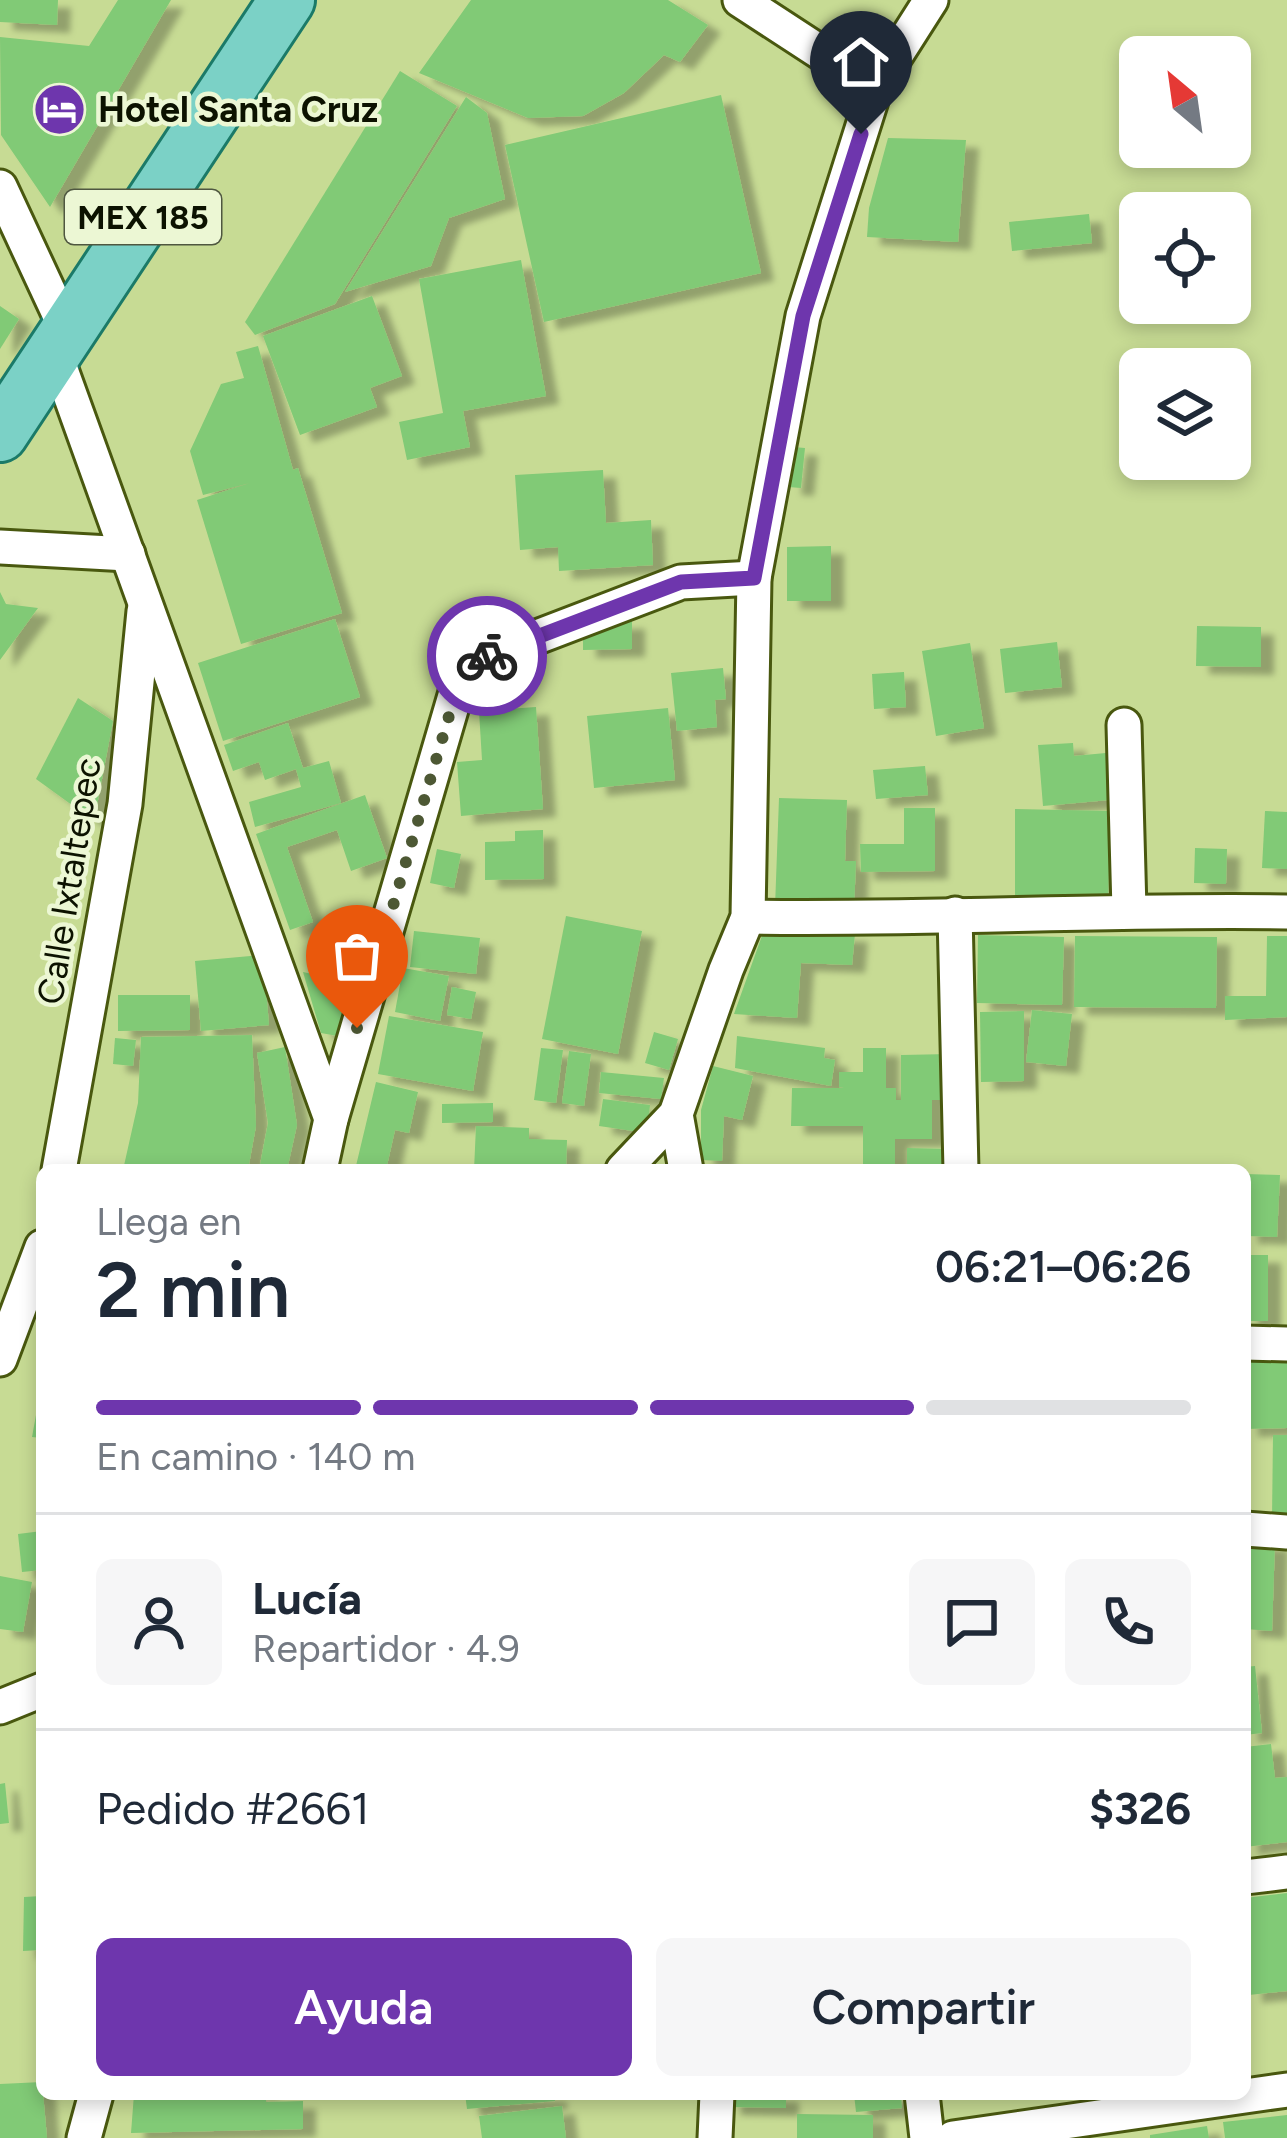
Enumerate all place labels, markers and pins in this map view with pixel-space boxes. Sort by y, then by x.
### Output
pin [810,11,912,134]
hotel icon: Hotel Santa Cruz [31,81,87,137]
place label: Hotel Santa Cruz [98,88,378,131]
pin [306,905,408,1028]

